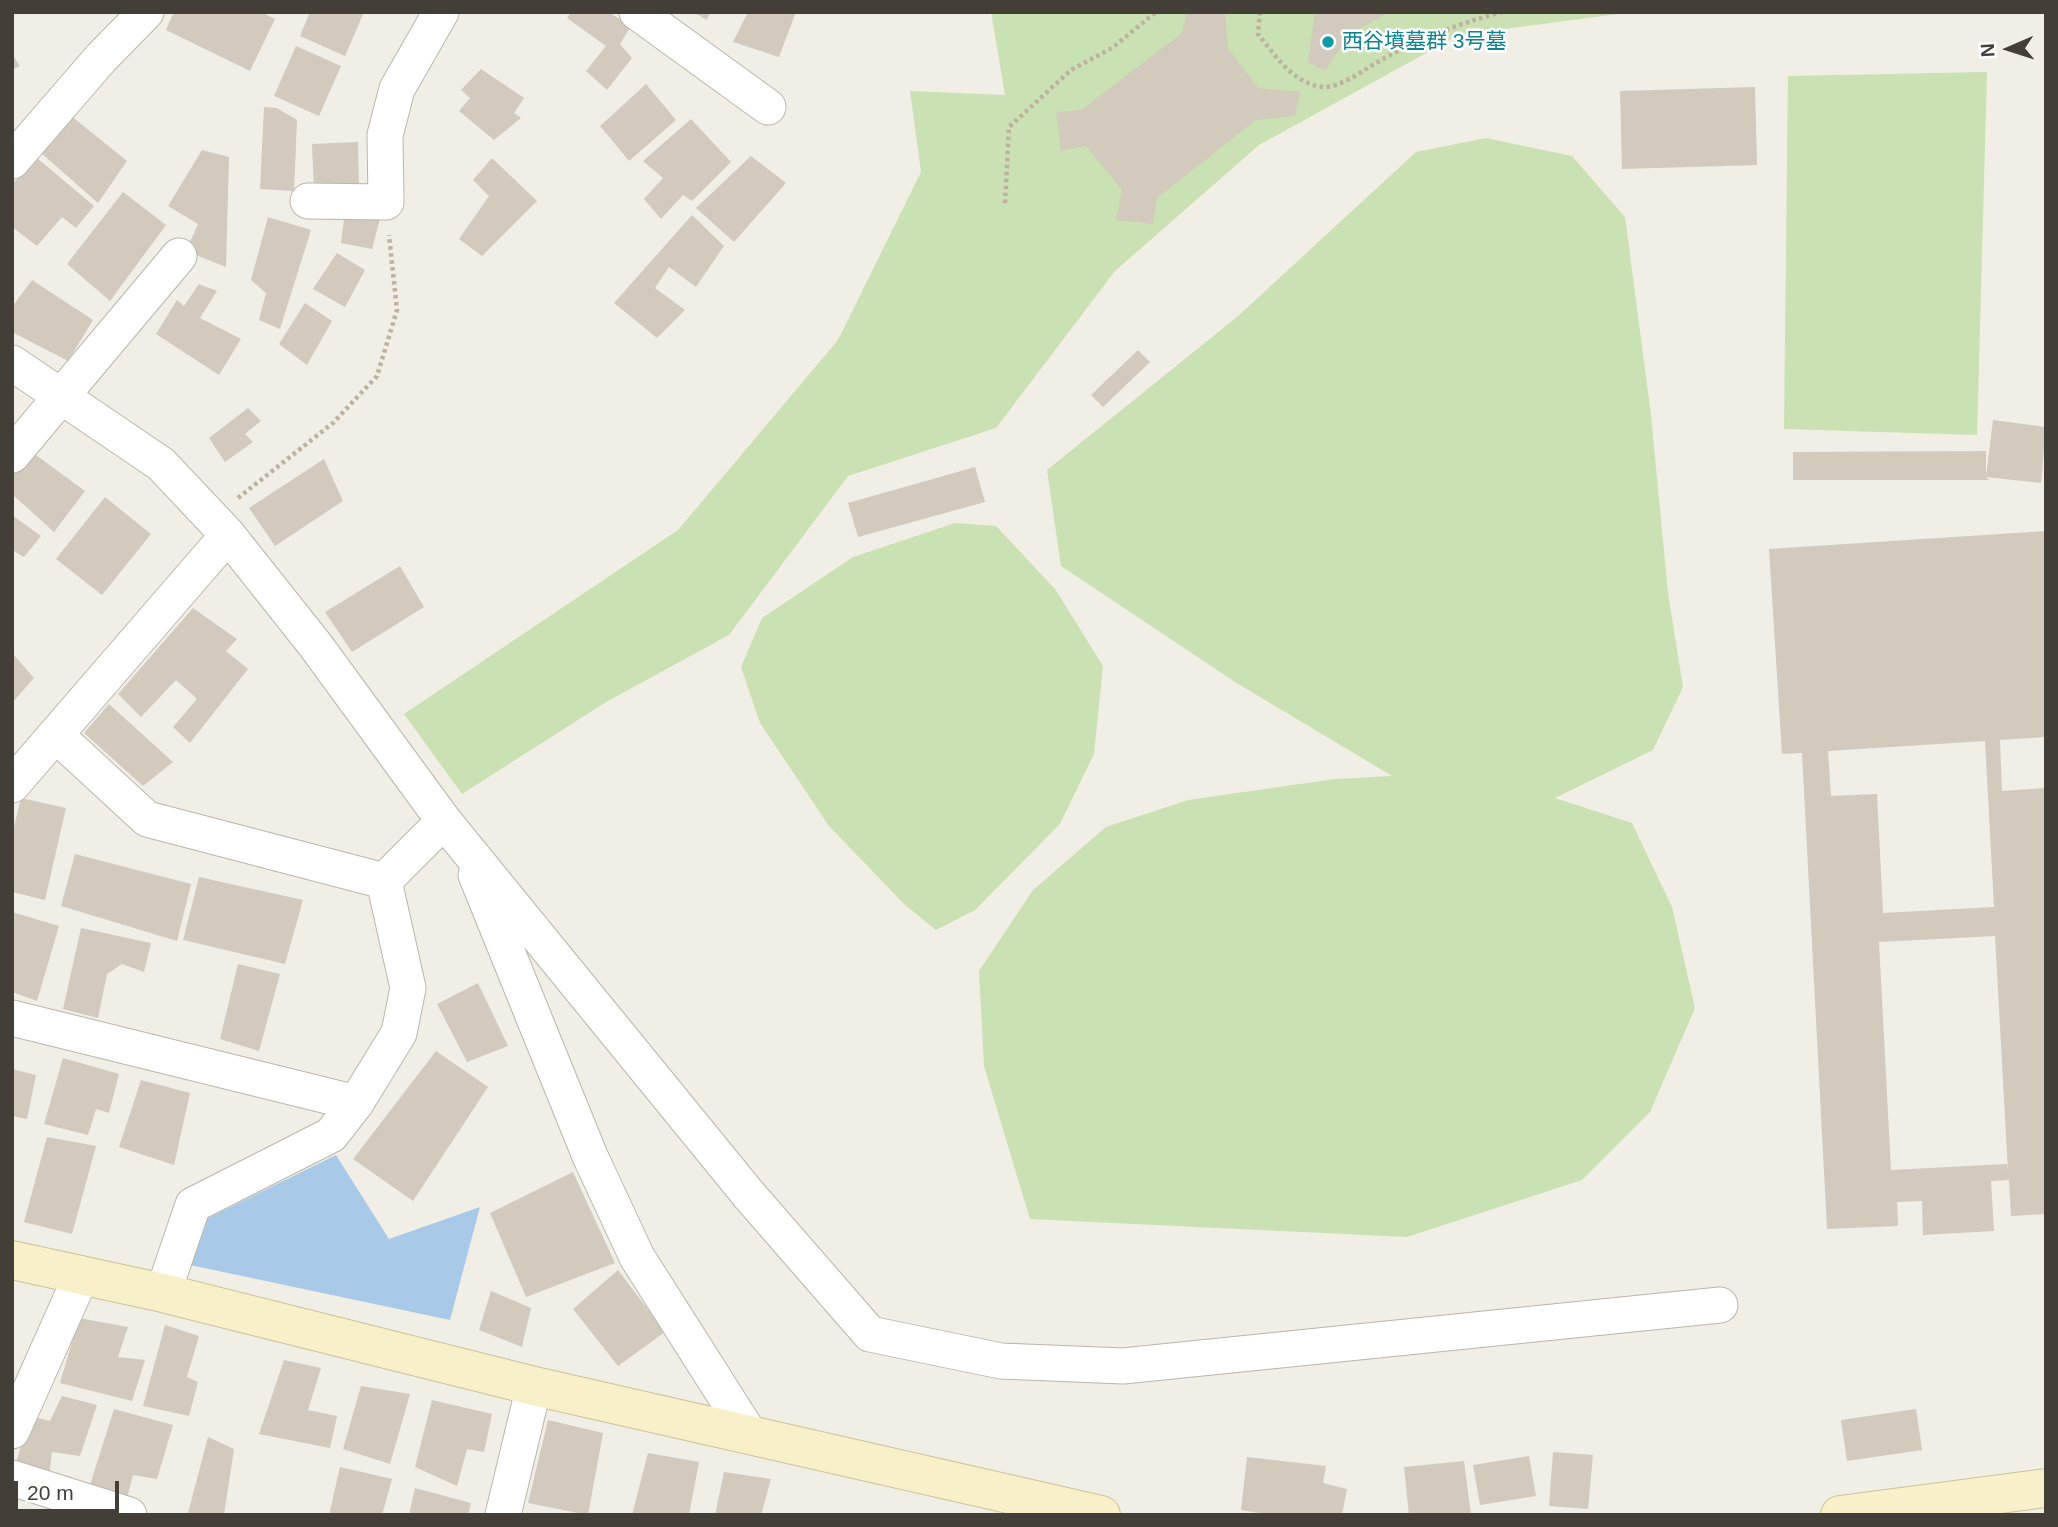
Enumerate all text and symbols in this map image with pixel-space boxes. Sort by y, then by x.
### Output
north arrow [1974,14,2044,84]
place label: 西谷墳墓群 3号墓 [1342,29,1507,55]
marker: 西谷墳墓群 3号墓 [1320,34,1336,50]
text: N [1977,43,1998,58]
scale bar [18,1468,122,1512]
text: 20 m [27,1481,74,1504]

